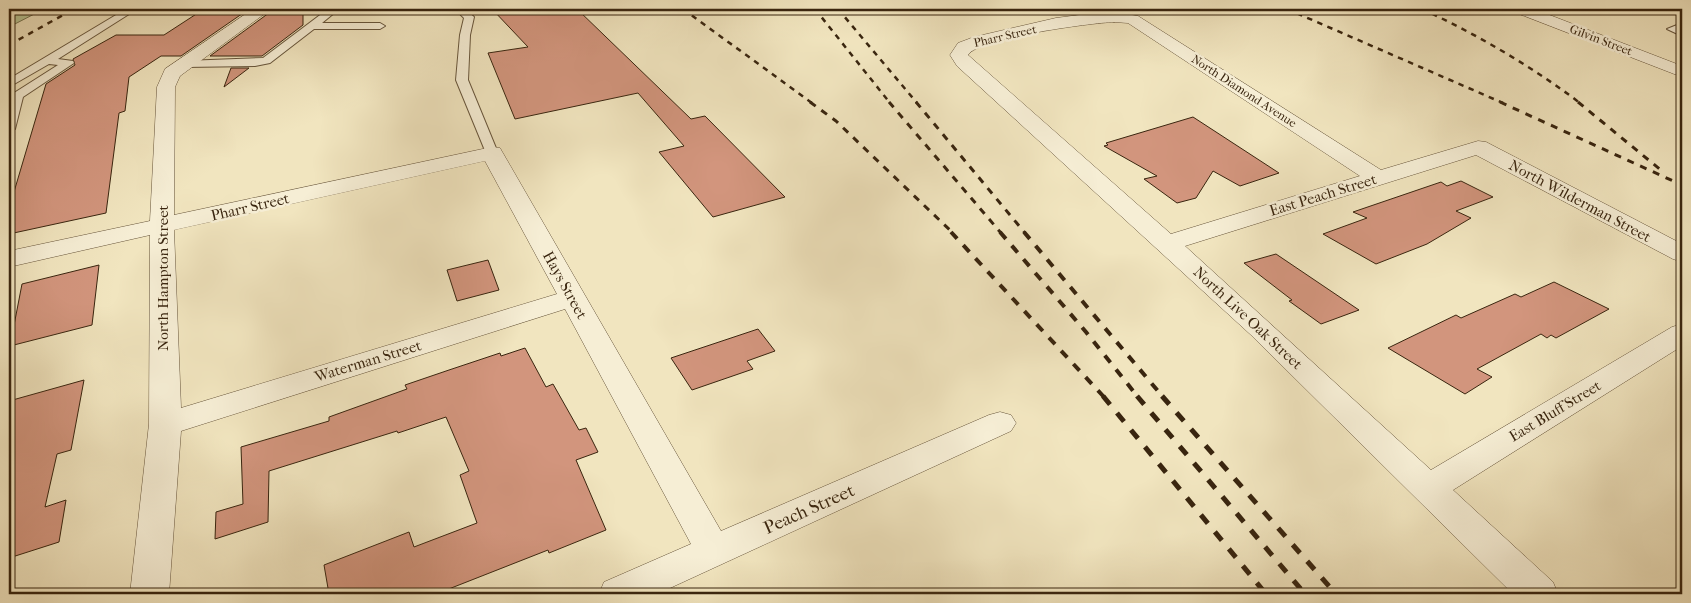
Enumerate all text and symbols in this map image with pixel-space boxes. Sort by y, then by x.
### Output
street label: Pharr Street [972,22,1038,50]
street label: Gilvin Street [1568,22,1635,59]
street label: North Diamond Avenue [1189,52,1299,130]
street label: North Wilderman Street [1506,156,1655,246]
street label: East Peach Street [1267,170,1379,220]
street label: Pharr Street [209,189,292,225]
street label: North Hampton Street [154,204,172,351]
street label: Hays Street [539,248,591,323]
street label: North Live Oak Street [1190,263,1307,374]
street label: Waterman Street [311,336,424,386]
street label: East Bluff Street [1506,376,1605,446]
street label: Peach Street [761,480,858,539]

